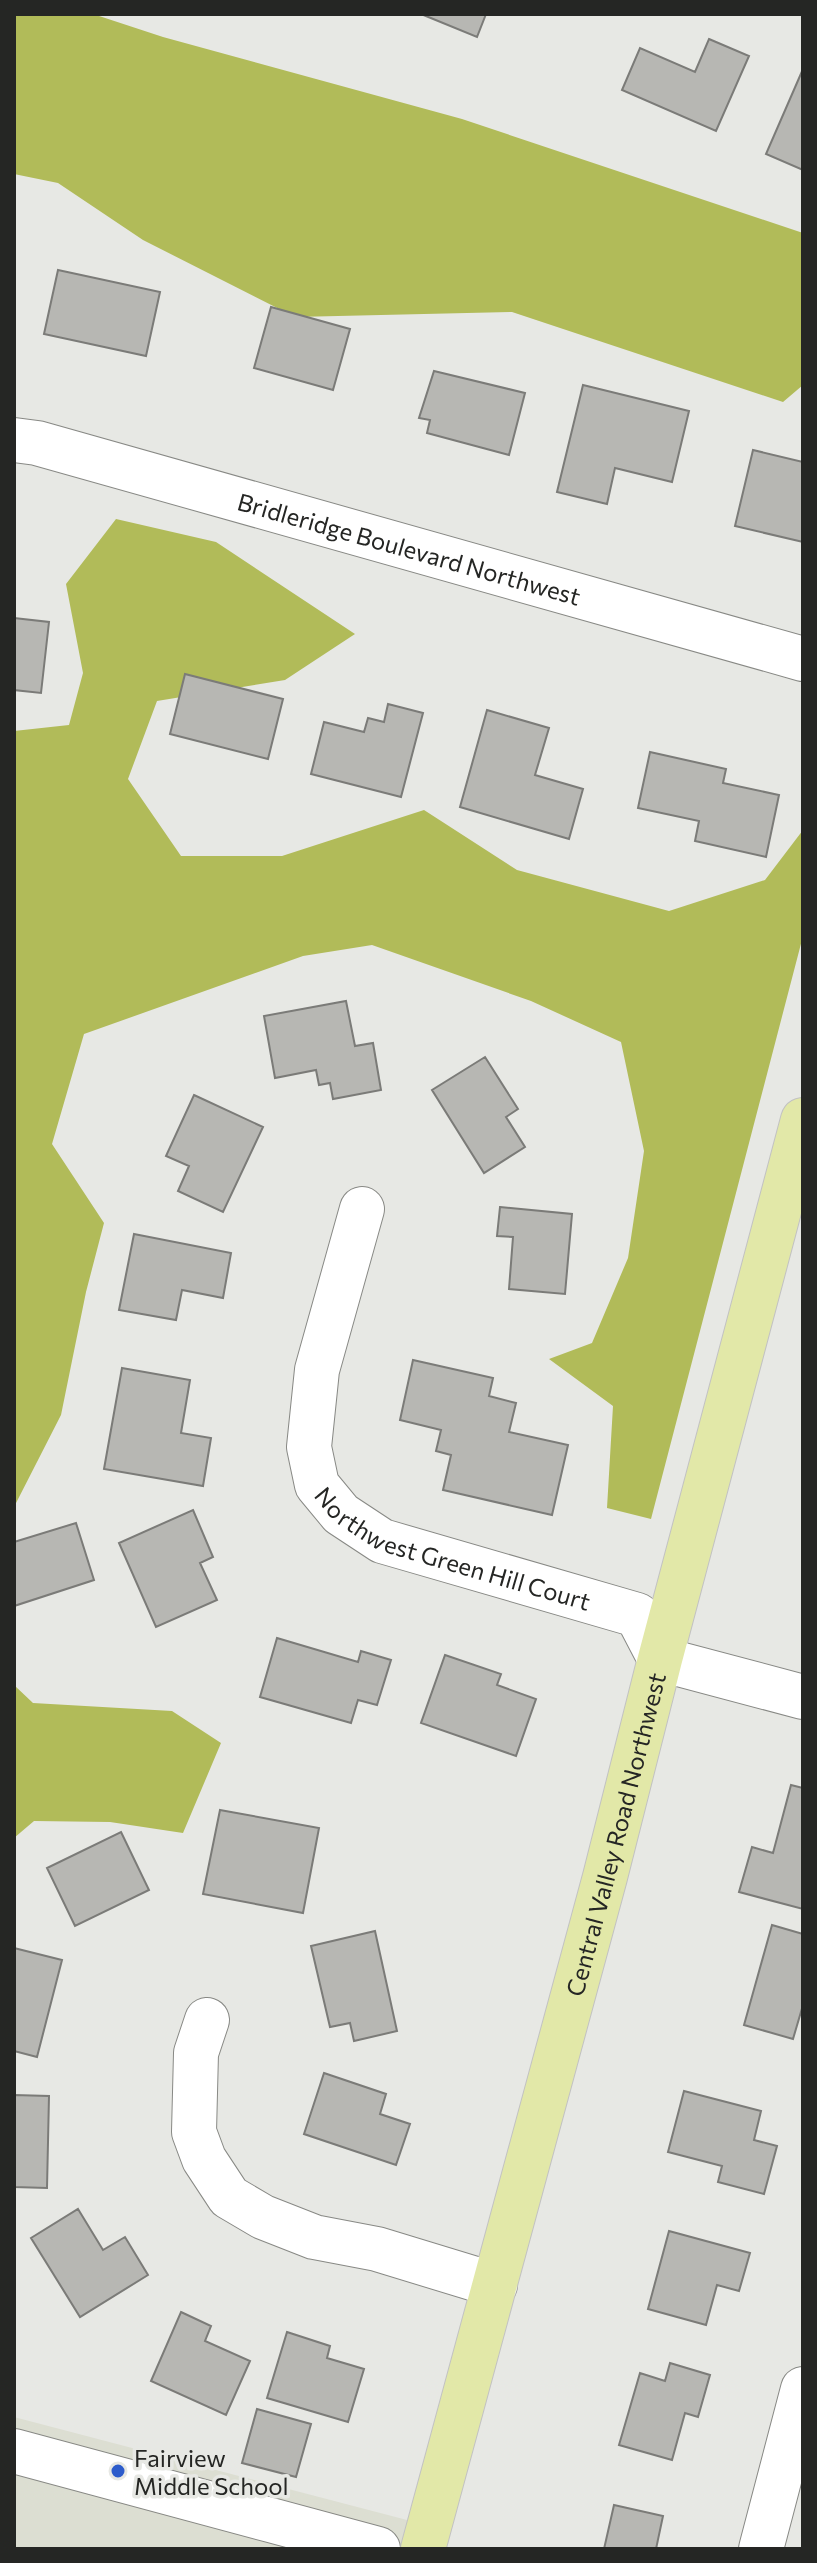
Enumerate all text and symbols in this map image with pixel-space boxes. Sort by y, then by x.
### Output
street label: Bridleridge Boulevard Northwest [234,486,584,610]
street label: Northwest Green Hill Court [310,1480,594,1615]
street label: Central Valley Road Northwest [559,1669,671,1999]
place label: Fairview Middle School [134,2443,289,2500]
marker: Fairview Middle School [109,2462,127,2480]

